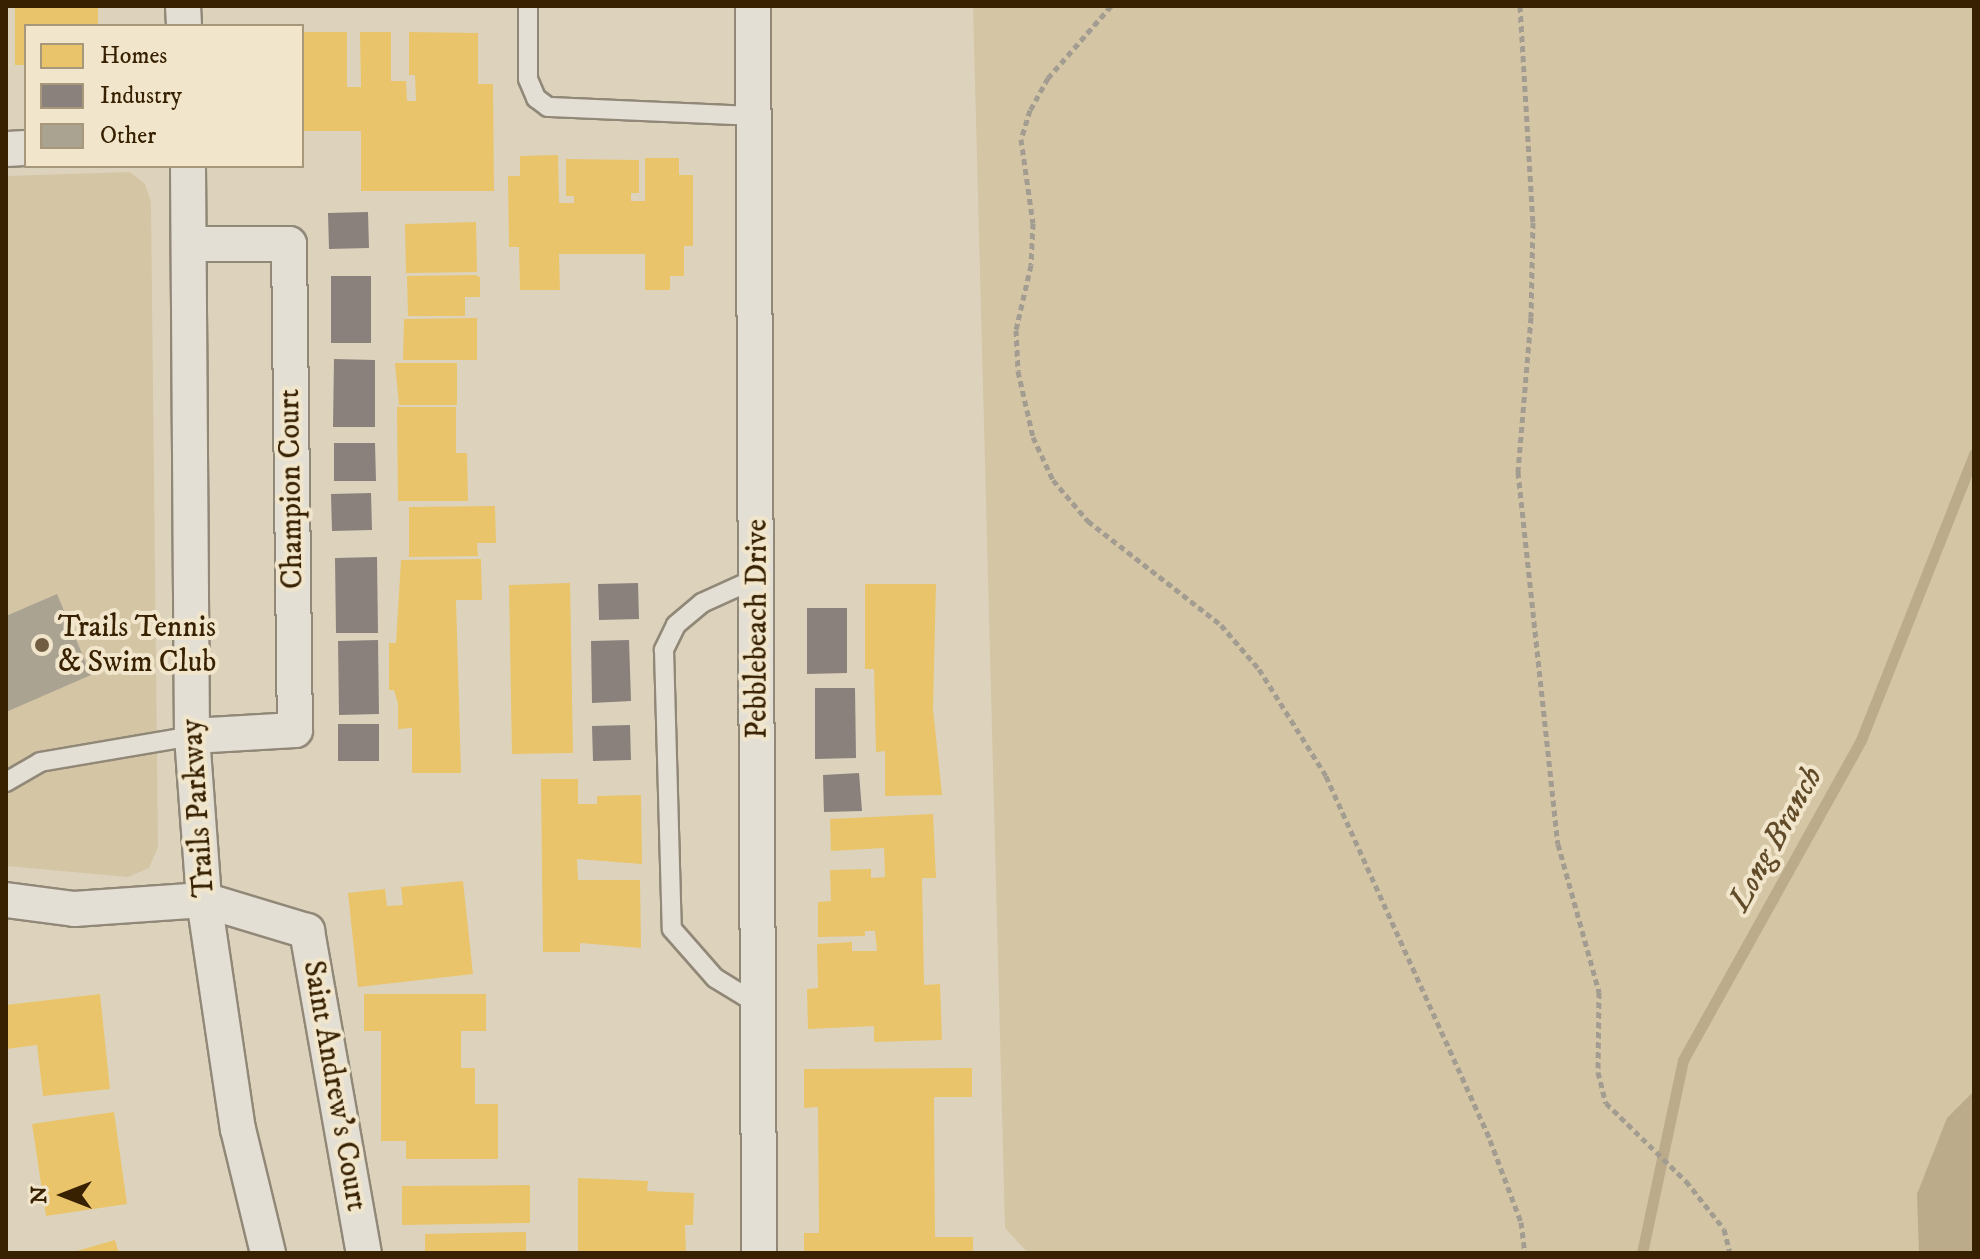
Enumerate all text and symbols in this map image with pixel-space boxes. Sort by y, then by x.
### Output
legend [24,24,304,168]
text: Homes [100,41,167,71]
text: Industry [100,81,182,111]
text: Other [100,121,156,151]
street label: Champion Court [272,389,312,589]
street label: Pebblebeach Drive [740,519,776,739]
place label: Trails Tennis & Swim Club [58,610,216,680]
marker: Trails Tennis & Swim Club [33,636,51,654]
street label: Trails Parkway [175,718,223,898]
water label: Long Branch [1721,760,1831,918]
street label: Saint Andrew's Court [294,958,374,1214]
north arrow [24,1155,104,1235]
text: N [26,1186,53,1204]

